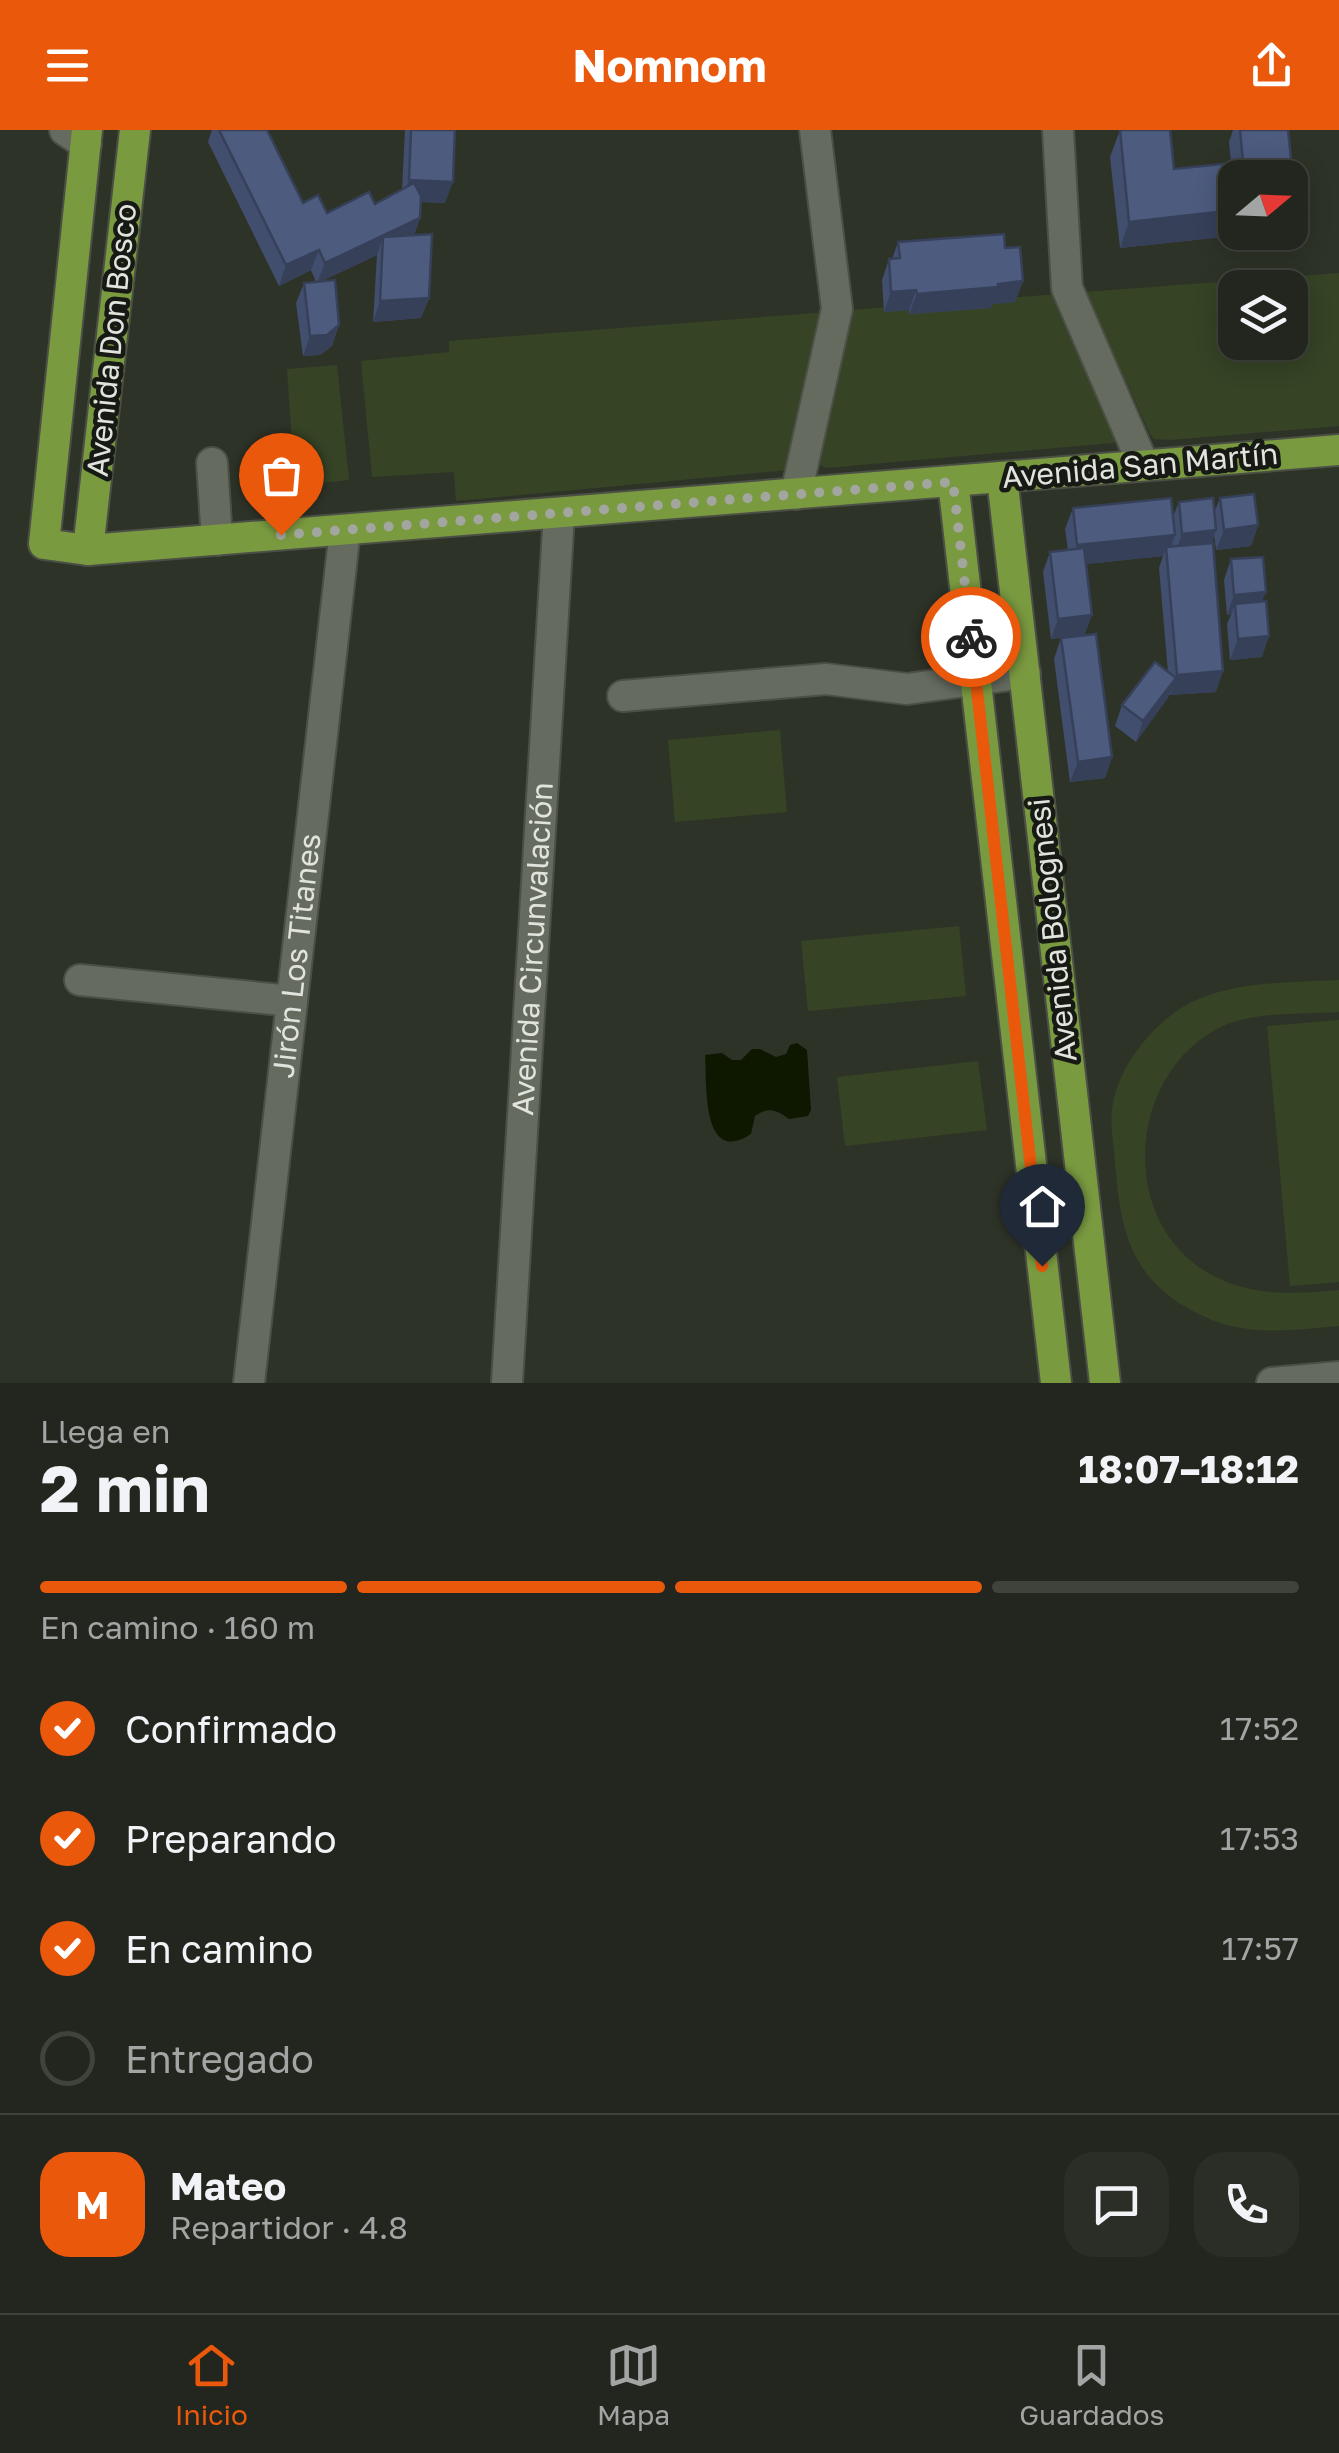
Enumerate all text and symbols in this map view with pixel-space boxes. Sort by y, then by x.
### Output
icon: menu [40,38,95,93]
text: Nomnom [572,38,767,92]
icon: share [1244,38,1299,93]
north arrow [1218,160,1308,250]
map controls [1218,160,1308,360]
street label: Avenida Don Bosco [79,201,143,478]
button: layers [1218,270,1308,360]
pin [239,433,324,536]
street label: Avenida San Martín [1000,435,1279,495]
icon: bag [254,448,309,503]
courier [921,587,1021,687]
icon: bike [944,610,999,665]
street label: Avenida Circunvalación [504,781,560,1116]
street label: Avenida Bolognesi [1020,796,1084,1064]
street label: Jirón Los Titanes [264,832,328,1080]
pin [1000,1164,1085,1267]
icon: home [1015,1179,1070,1234]
text: Llega en [40,1412,170,1450]
text: 18:07–18:12 [1079,1446,1299,1491]
text: 2 min [40,1448,210,1526]
text: En camino · 160 m [40,1608,315,1646]
icon: check [40,1701,95,1756]
text: Confirmado [125,1706,337,1751]
text: 17:52 [1220,1709,1299,1747]
icon: check [40,1811,95,1866]
text: Preparando [125,1816,337,1861]
text: 17:53 [1220,1819,1299,1857]
icon: check [40,1921,95,1976]
text: En camino [125,1926,313,1971]
text: 17:57 [1221,1929,1299,1967]
text: Entregado [125,2036,314,2081]
button: chat [1064,2152,1169,2257]
button: phone [1194,2152,1299,2257]
text: Mateo [170,2163,286,2208]
text: M [76,2182,109,2227]
text: Repartidor · 4.8 [170,2208,408,2246]
tab: Inicio [175,2338,248,2431]
tab: Mapa [597,2338,670,2431]
tab: Guardados [1019,2338,1164,2431]

